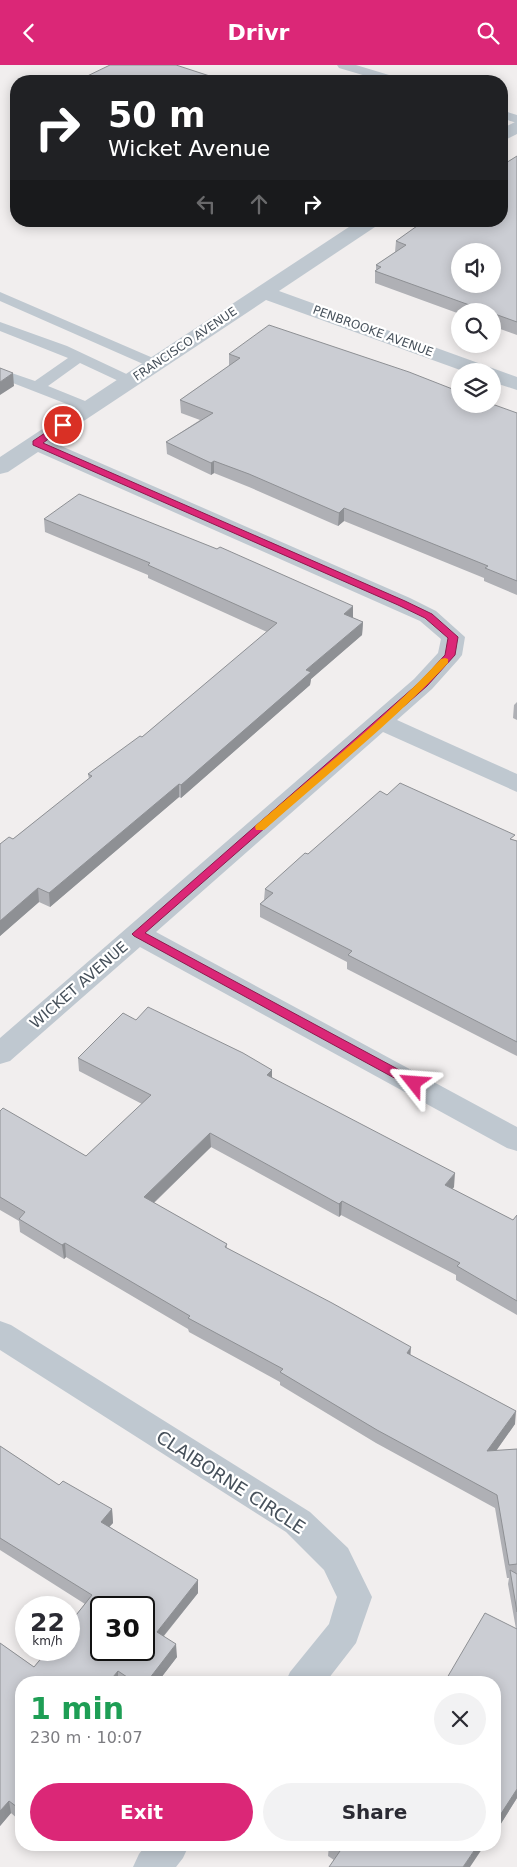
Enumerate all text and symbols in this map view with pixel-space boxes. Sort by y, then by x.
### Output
icon: back [15,19,43,47]
icon: search [474,19,502,47]
text: Drivr [228,20,289,45]
icon: right [25,95,90,160]
text: 50 m [108,95,205,135]
text: Wicket Avenue [108,136,270,161]
icon: left [192,190,220,218]
icon: ahead [245,190,273,218]
icon: right [298,190,326,218]
map controls [451,243,501,413]
button: sound [451,243,501,293]
street label: PENBROOKE AVENUE [311,303,435,359]
button: search [451,303,501,353]
street label: FRANCISCO AVENUE [131,304,239,384]
button: layers [451,363,501,413]
pin [42,404,84,446]
icon: arrive [49,411,77,439]
street label: WICKET AVENUE [26,938,132,1032]
position arrow [387,1056,439,1108]
street label: CLAIBORNE CIRCLE [153,1426,309,1538]
speed limit sign: 30 [90,1596,155,1661]
text: 22 [30,1608,65,1637]
text: km/h [32,1634,63,1648]
text: 1 min [30,1691,124,1726]
button: close [434,1693,486,1745]
text: 230 m · 10:07 [30,1728,143,1747]
button: Exit [30,1783,253,1841]
button: Share [263,1783,486,1841]

